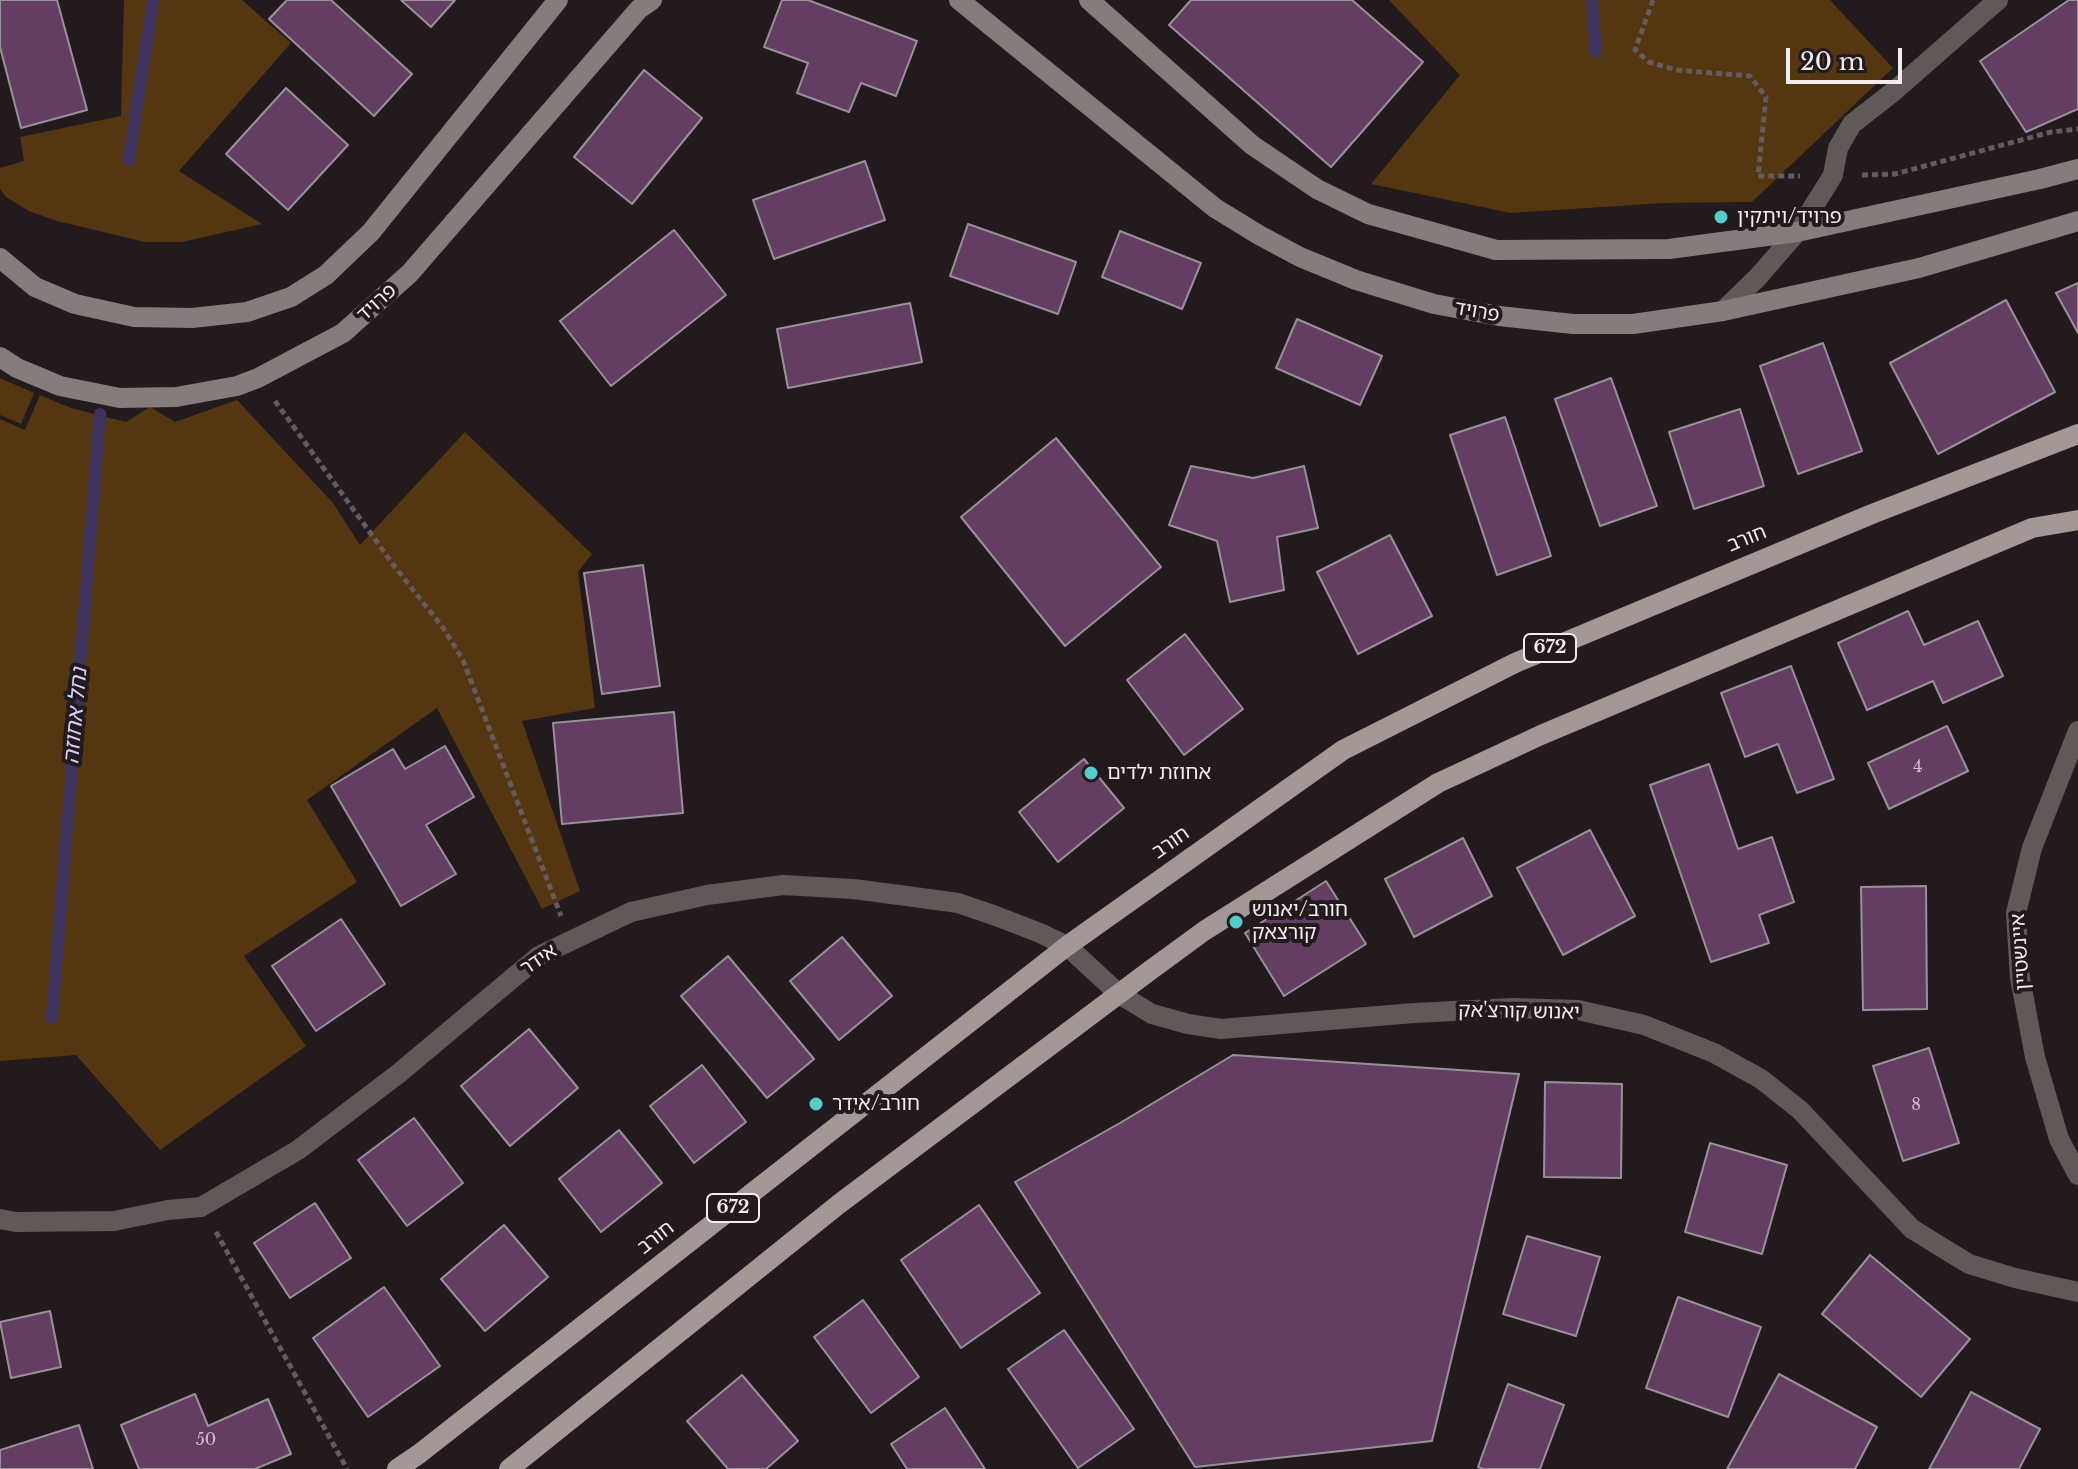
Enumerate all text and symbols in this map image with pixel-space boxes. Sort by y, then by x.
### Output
scale bar [1790,32,1906,82]
text: 20 m [1800,47,1865,76]
place label: פרויד/ויתקין [1737,205,1842,229]
marker: פרויד/ויתקין [1712,208,1730,226]
street label: פרויד [352,279,402,327]
street label: פרויד [1453,296,1501,328]
street label: חורב [1724,520,1770,558]
road number: 672 [1524,634,1576,662]
water label: נחל אחוזה [59,667,93,765]
house number: 4 [1913,757,1923,777]
place label: אחוזת ילדים [1107,761,1211,785]
marker: אחוזת ילדים [1082,764,1100,782]
street label: חורב [1148,822,1194,864]
place label: חורב/יאנוש קורצאק [1252,898,1348,945]
marker: חורב/יאנוש קורצאק [1227,913,1245,931]
street label: איינשטיין [2006,913,2036,991]
street label: אידר [516,939,562,981]
street label: יאנוש קורצ'אק [1458,999,1580,1025]
place label: חורב/אידר [832,1092,920,1116]
marker: חורב/אידר [807,1095,825,1113]
house number: 8 [1911,1095,1921,1115]
road number: 672 [707,1194,759,1222]
street label: חורב [633,1216,679,1260]
house number: 50 [196,1430,216,1450]

